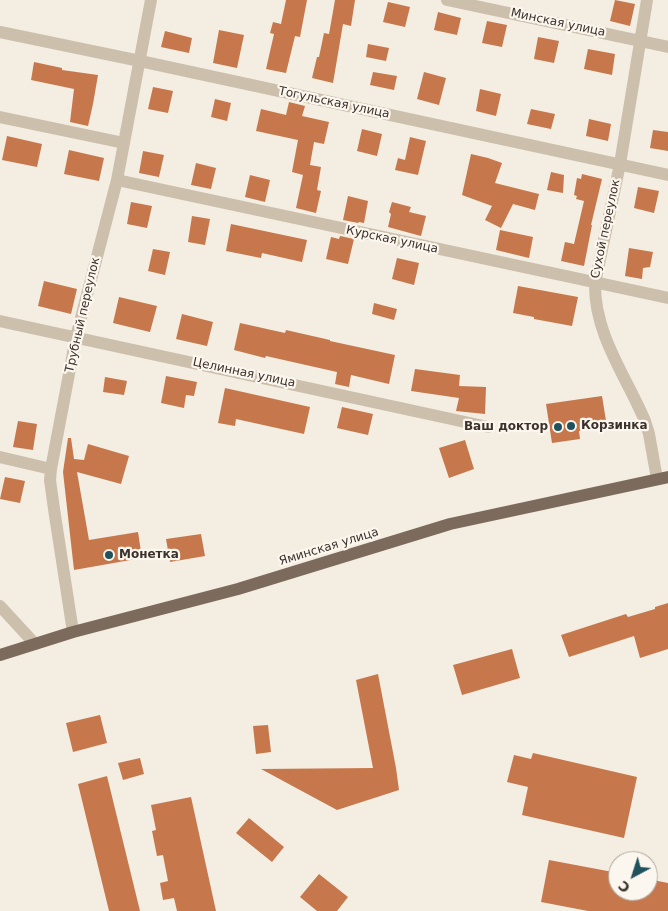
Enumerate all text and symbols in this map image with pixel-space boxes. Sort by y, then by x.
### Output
street label: Минская улица [509,6,607,40]
street label: Тогульская улица [277,84,391,122]
street label: Сухой переулок [588,178,624,280]
street label: Курская улица [345,223,439,257]
street label: Трубный переулок [63,256,103,374]
street label: Целинная улица [191,355,297,391]
place label: Корзинка [581,419,648,433]
place label: Ваш доктор [464,420,548,434]
marker: Корзинка [565,420,577,432]
marker: Ваш доктор [552,421,564,433]
street label: Яминская улица [277,525,381,569]
place label: Монетка [119,548,179,562]
marker: Монетка [103,549,115,561]
north arrow [608,851,658,901]
text: С [615,877,633,896]

